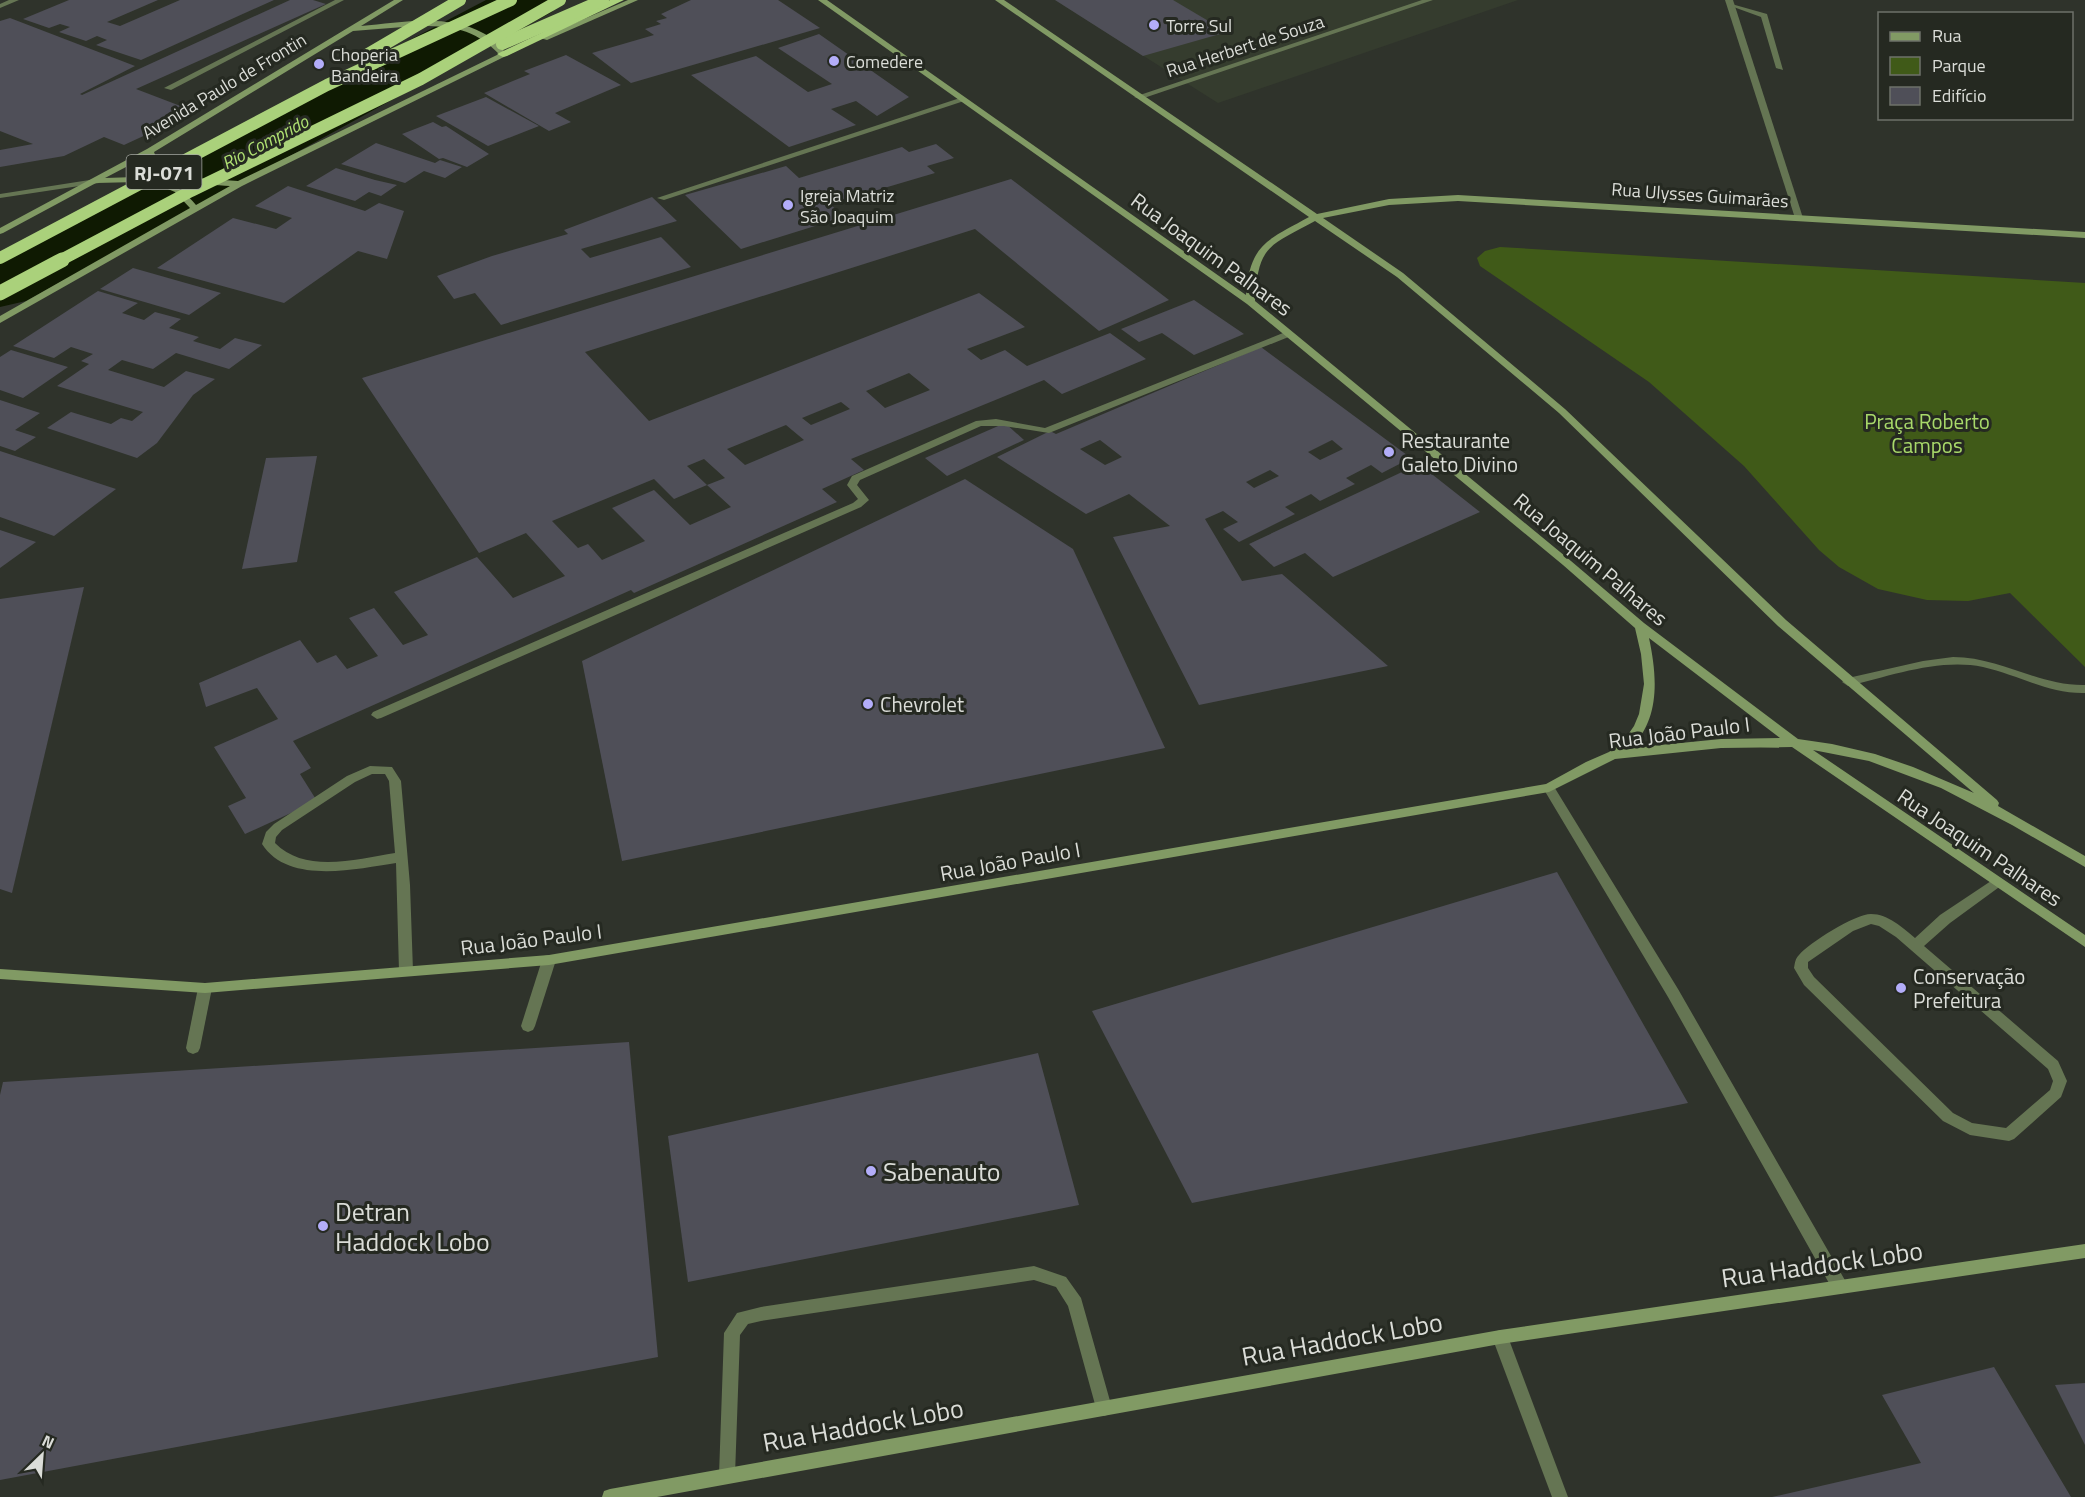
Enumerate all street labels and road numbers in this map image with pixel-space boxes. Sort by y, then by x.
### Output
street label: Rua Herbert de Souza [1163,8,1327,84]
street label: Avenida Paulo de Frontin [137,26,311,146]
road number: RJ-071 [126,155,201,189]
street label: Rua Ulysses Guimarães [1611,175,1789,215]
street label: Rua Joaquim Palhares [1125,184,1299,324]
street label: Rua Joaquim Palhares [1507,485,1675,633]
street label: Rua João Paulo I [1606,707,1752,757]
street label: Rua Joaquim Palhares [1891,780,2069,914]
street label: Rua João Paulo I [937,833,1083,889]
street label: Rua João Paulo I [458,914,604,964]
street label: Rua Haddock Lobo [1719,1231,1925,1297]
street label: Rua Haddock Lobo [1239,1302,1445,1376]
street label: Rua Haddock Lobo [760,1388,966,1462]

